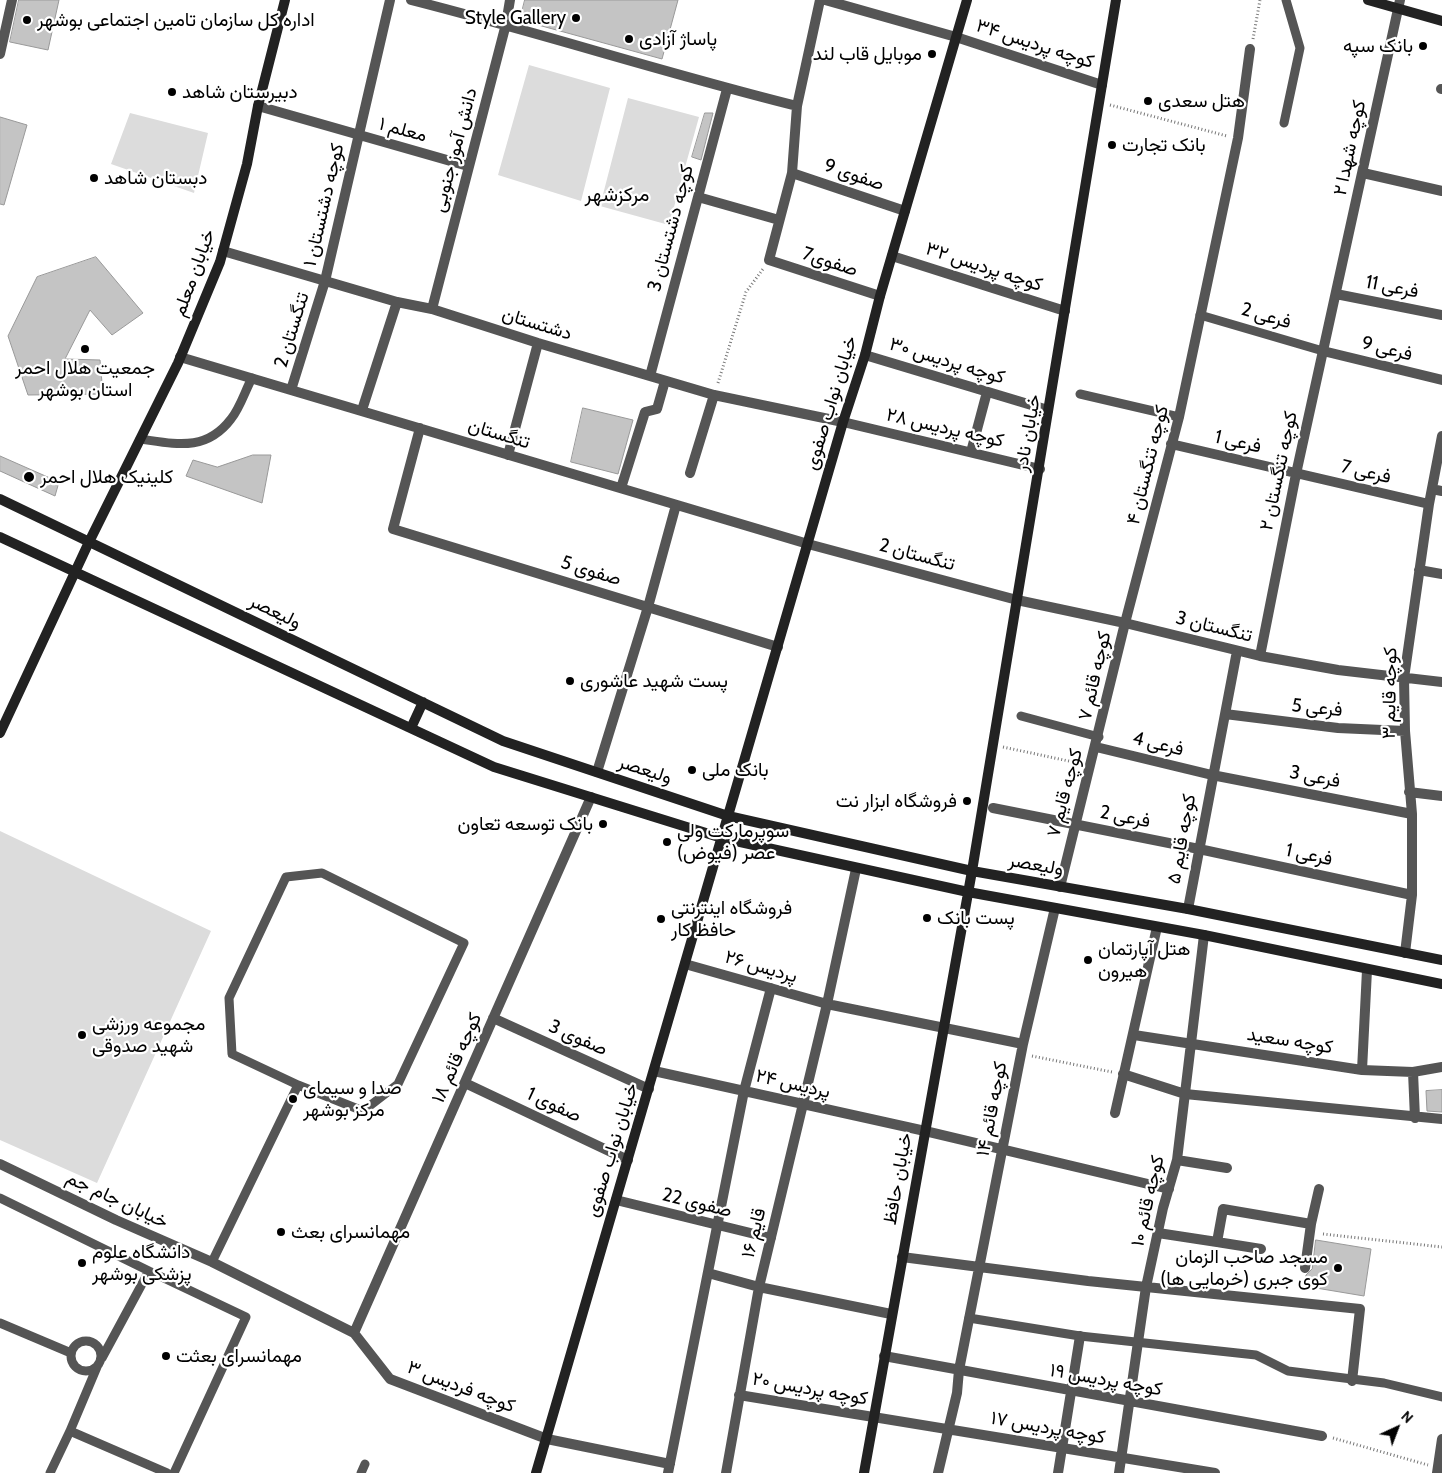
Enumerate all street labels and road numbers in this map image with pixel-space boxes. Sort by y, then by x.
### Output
street label: کوچه پردیس ۳۴ [973,14,1097,74]
street label: دانش آموز جنوبی [427,85,483,215]
street label: کوچه شهدا ۲ [1329,98,1371,198]
street label: معلم ۱ [376,113,430,147]
street label: کوچه دشتستان ۱ [299,141,349,269]
street label: صفوی 9 [821,154,887,196]
street label: کوچه دشتستان 3 [643,162,699,294]
street label: خیابان معلم [168,226,220,320]
street label: کوچه پردیس ۳۲ [923,237,1045,297]
street label: صفوی7 [799,242,861,282]
street label: فرعی 11 [1364,271,1420,303]
street label: تنگستان 2 [270,289,314,371]
street label: فرعی 2 [1238,298,1294,334]
street label: دشتستان [499,303,575,345]
street label: فرعی 9 [1359,332,1415,366]
street label: خیابان نواب صفوی [800,333,862,473]
street label: کوچه پردیس ۳۰ [887,333,1007,389]
street label: خیابان نادر [1010,392,1046,474]
street label: کوچه پردیس ۲۸ [884,403,1006,453]
street label: کوچه تنگستان ۴ [1122,403,1174,527]
street label: کوچه تنگستان ۲ [1255,409,1303,533]
street label: تنگستان [465,414,533,454]
street label: فرعی 1 [1212,426,1264,458]
street label: فرعی 7 [1339,455,1393,489]
street label: تنگستان 2 [876,534,958,576]
street label: صفوی 5 [558,551,624,591]
street label: ولیعصر [245,590,305,634]
street label: تنگستان 3 [1173,606,1255,648]
street label: کوچه قائم ۷ [1074,629,1116,723]
street label: کوچه قایم ۳ [1378,647,1402,739]
street label: فرعی 5 [1290,694,1344,722]
street label: فرعی 4 [1130,727,1186,761]
street label: کوچه قایم ۷ [1042,746,1088,840]
street label: ولیعصر [615,751,675,789]
street label: فرعی 3 [1288,761,1342,793]
street label: کوچه قایم ۵ [1163,792,1201,886]
street label: فرعی 2 [1098,801,1152,833]
street label: فرعی 1 [1284,839,1334,871]
street label: ولیعصر [1007,849,1065,881]
street label: پردیس ۲۶ [722,946,800,988]
street label: کوچه قائم ۱۸ [427,1009,487,1107]
street label: صفوی 3 [545,1015,611,1061]
street label: کوچه سعید [1245,1023,1335,1059]
street label: کوچه قائم ۱۴ [972,1060,1012,1158]
street label: پردیس ۲۴ [753,1064,833,1104]
street label: خیابان نواب صفوی [581,1080,643,1220]
street label: صفوی 1 [523,1082,585,1128]
street label: خیابان حافظ [879,1131,917,1227]
street label: کوچه قائم ۱۰ [1126,1153,1170,1249]
street label: خیابان جام جم [62,1166,172,1234]
street label: صفوی 22 [660,1183,734,1223]
street label: قایم ۱۶ [737,1206,771,1260]
street label: کوچه فردیس ۳ [404,1356,518,1418]
street label: کوچه پردیس ۱۹ [1048,1359,1164,1401]
street label: کوچه پردیس ۲۰ [750,1368,870,1410]
street label: کوچه پردیس ۱۷ [989,1407,1107,1449]

